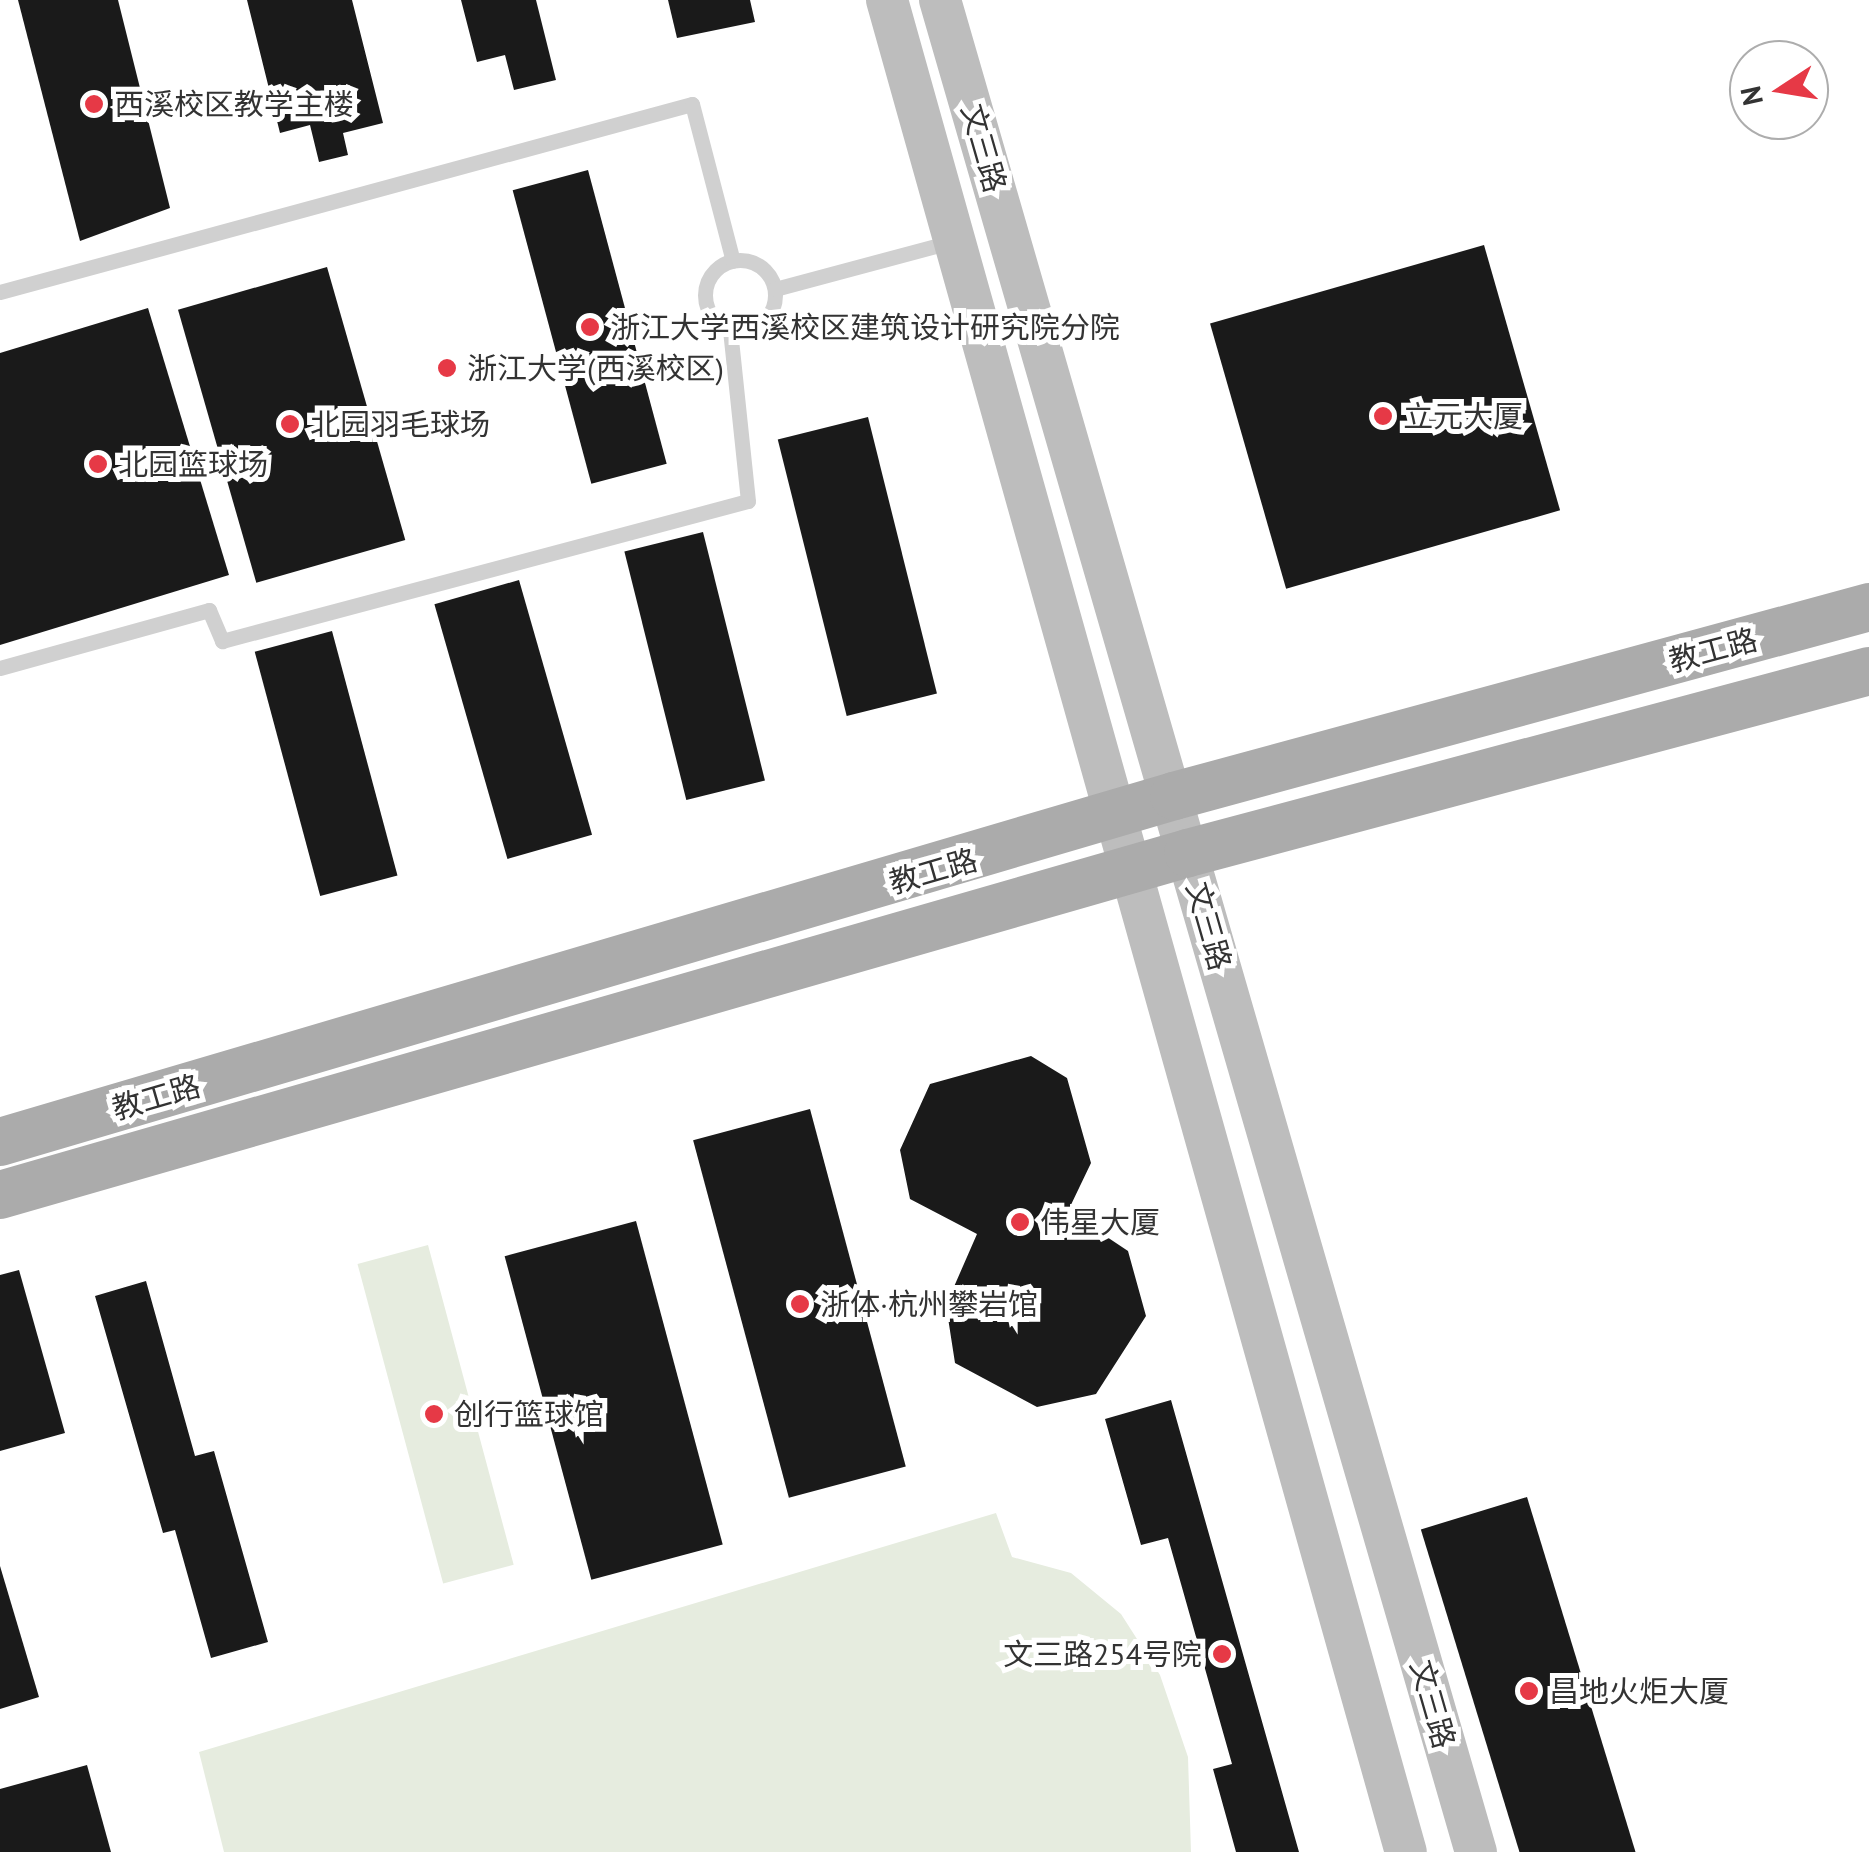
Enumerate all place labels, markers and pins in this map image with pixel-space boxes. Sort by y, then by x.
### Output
place label: 西溪校区教学主楼 [114,86,354,122]
marker: 西溪校区教学主楼 [83,93,105,115]
place label: 浙江大学西溪校区建筑设计研究院分院 [610,309,1120,345]
marker: 浙江大学西溪校区建筑设计研究院分院 [579,316,601,338]
place label: 浙江大学(西溪校区) [467,350,724,386]
marker: 浙江大学(西溪校区) [436,357,458,379]
place label: 立元大厦 [1403,398,1523,434]
marker: 立元大厦 [1372,405,1394,427]
place label: 北园羽毛球场 [310,406,490,442]
marker: 北园羽毛球场 [279,413,301,435]
place label: 北园篮球场 [118,446,268,482]
marker: 北园篮球场 [87,453,109,475]
place label: 伟星大厦 [1040,1204,1160,1240]
marker: 伟星大厦 [1009,1211,1031,1233]
place label: 浙体·杭州攀岩馆 [820,1286,1038,1322]
marker: 浙体·杭州攀岩馆 [789,1293,811,1315]
place label: 创行篮球馆 [454,1396,604,1432]
marker: 创行篮球馆 [423,1403,445,1425]
place label: 文三路254号院 [1003,1636,1202,1672]
marker: 文三路254号院 [1211,1643,1233,1665]
place label: 昌地火炬大厦 [1549,1673,1729,1709]
marker: 昌地火炬大厦 [1518,1680,1540,1702]

